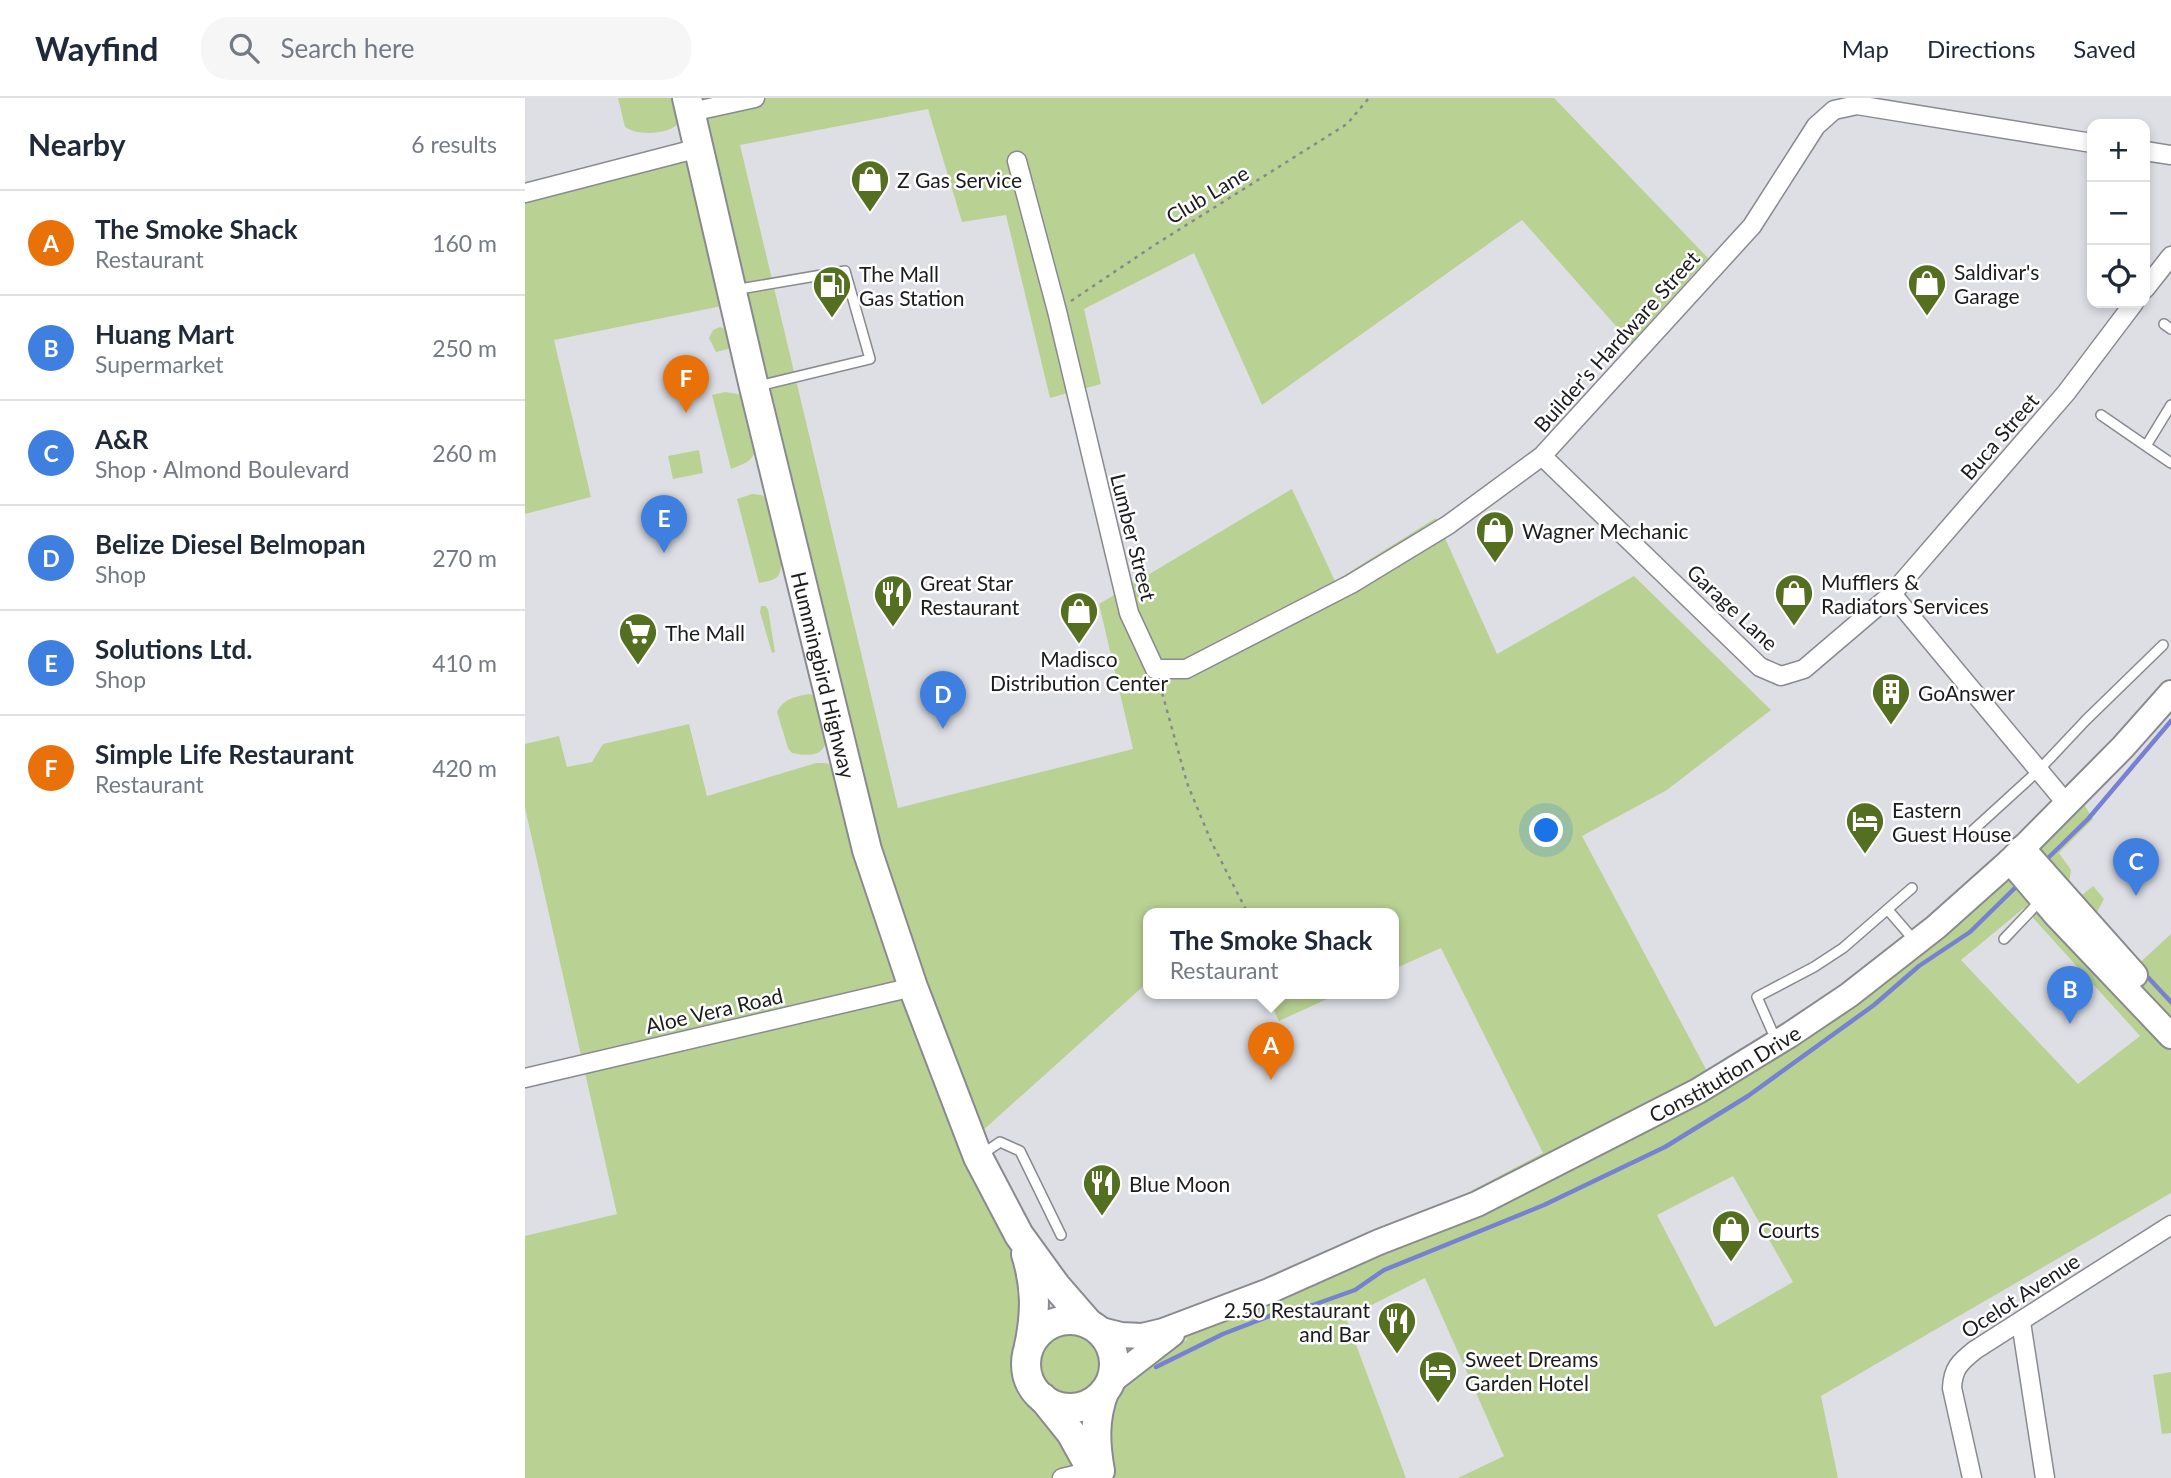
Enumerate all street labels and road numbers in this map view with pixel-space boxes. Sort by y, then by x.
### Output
street label: Club Lane [1161,160,1253,228]
street label: Builder's Hardware Street [1528,245,1704,437]
street label: Buca Street [1955,387,2044,484]
street label: Lumber Street [1106,471,1162,603]
street label: Garage Lane [1682,559,1784,655]
street label: Hummingbird Highway [787,569,862,781]
street label: Aloe Vera Road [643,982,785,1038]
street label: Constitution Drive [1644,1019,1805,1127]
street label: Ocelot Avenue [1956,1247,2084,1343]

